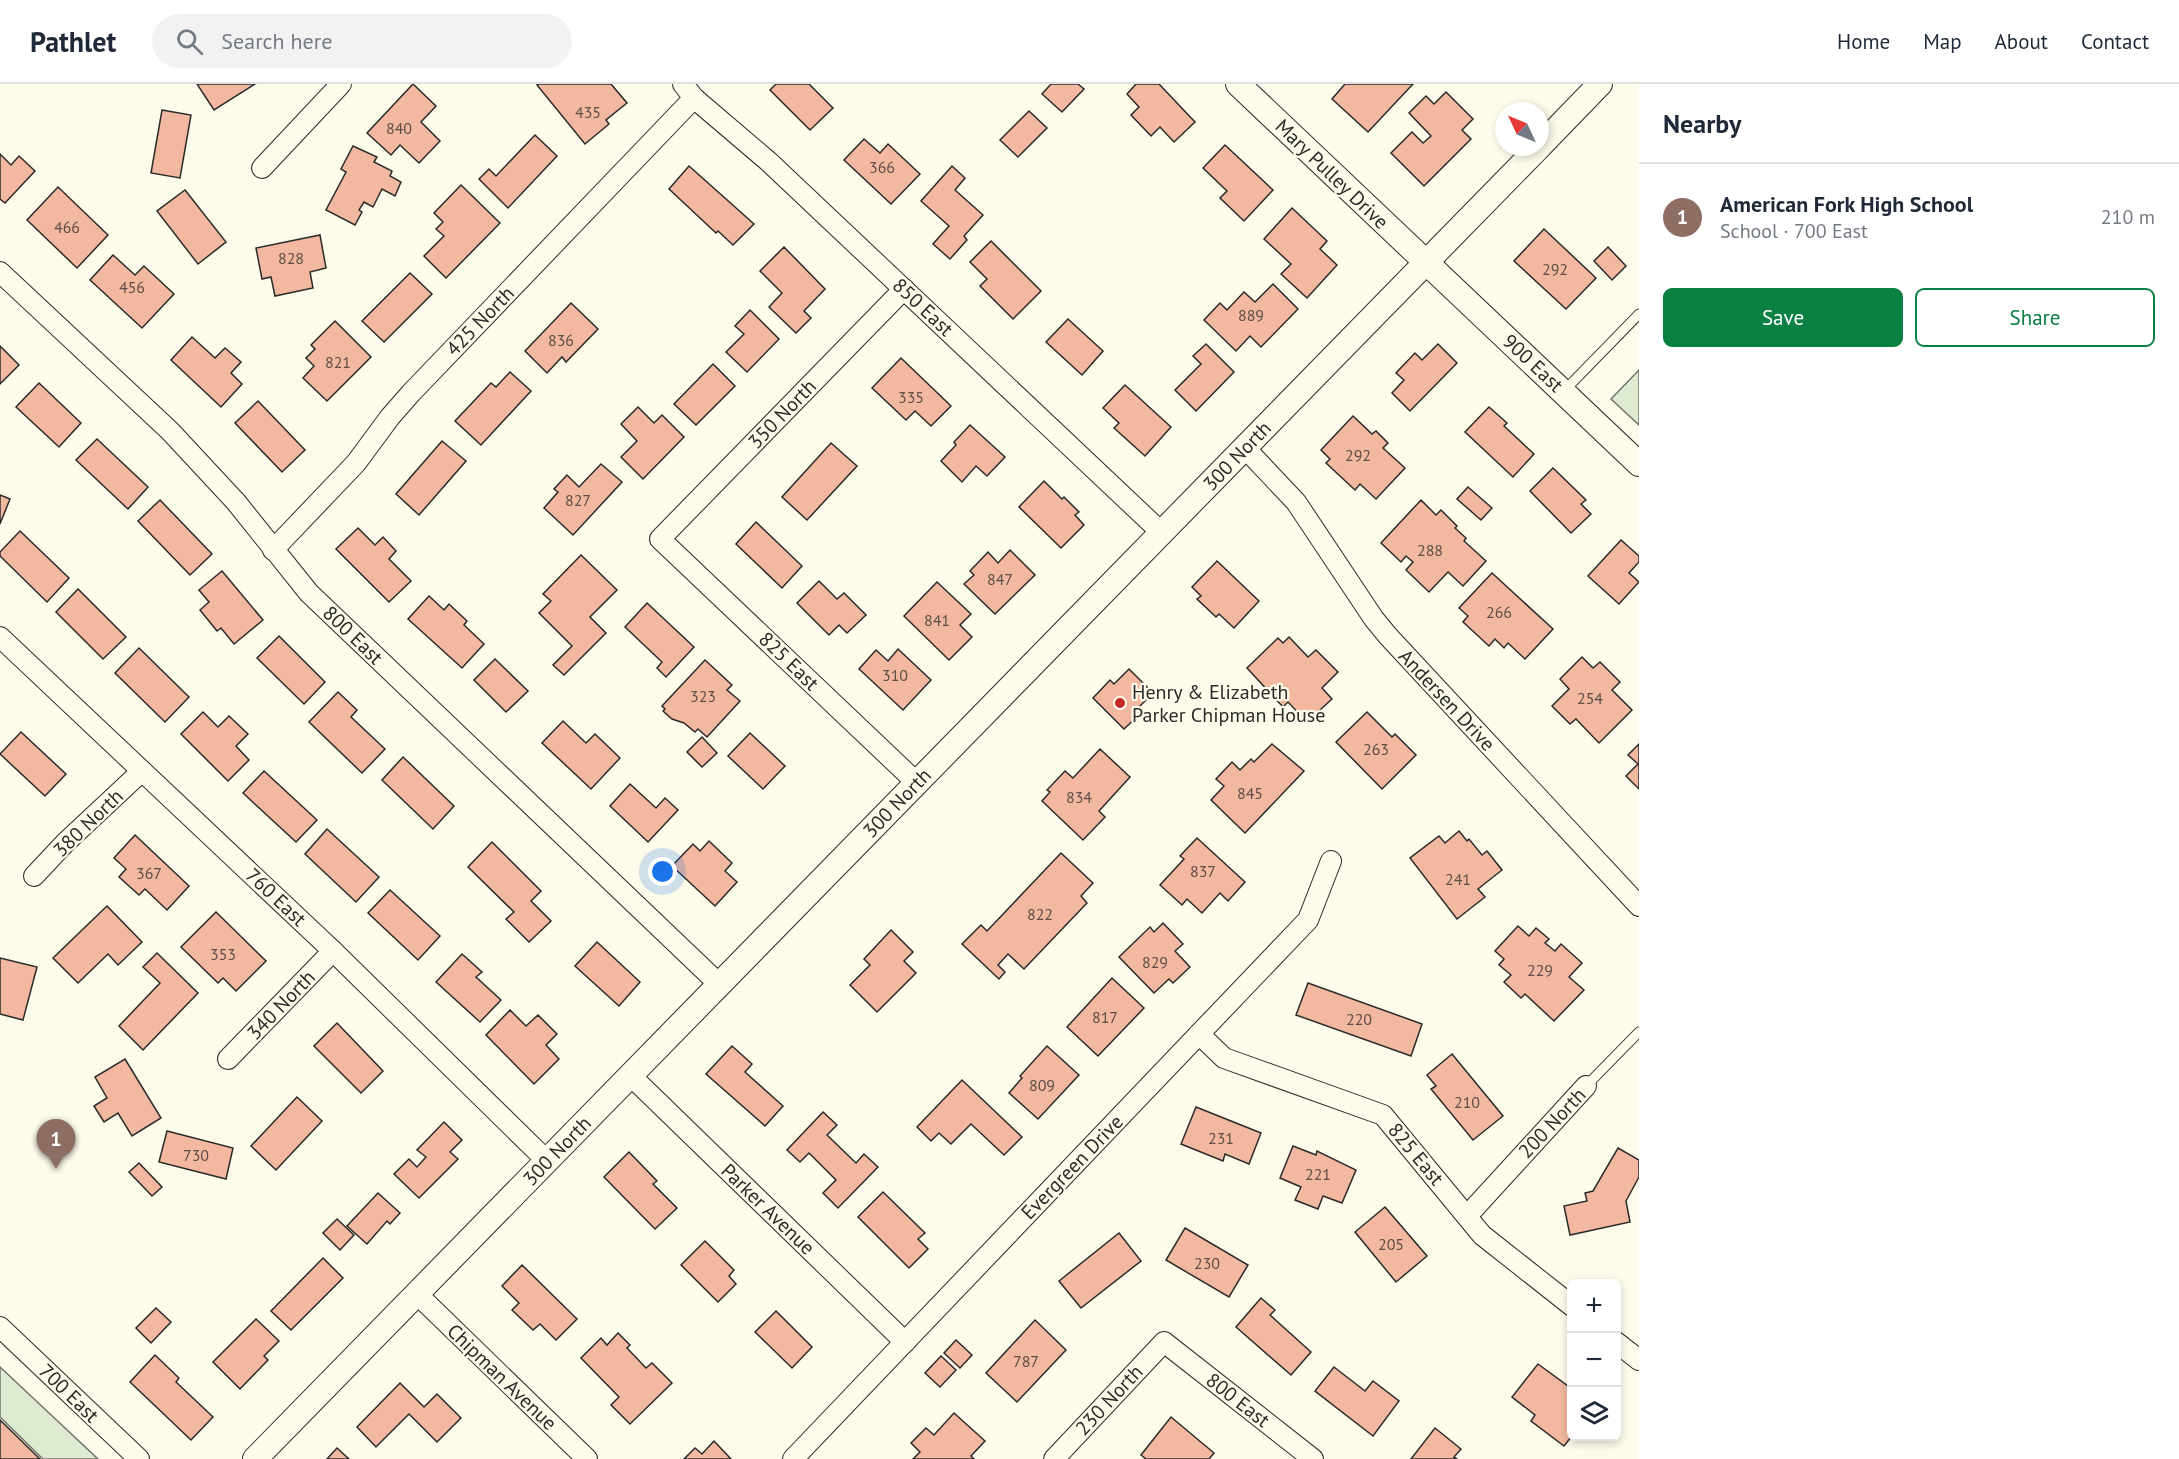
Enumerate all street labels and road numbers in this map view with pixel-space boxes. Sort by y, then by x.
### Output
street label: Mary Pulley Drive [1270,113,1394,235]
street label: 850 East [887,272,959,342]
street label: 425 North [440,281,520,361]
street label: 900 East [1497,328,1569,398]
street label: 350 North [742,374,822,454]
street label: 300 North [1197,416,1277,496]
street label: 800 East [317,600,389,670]
street label: 825 East [753,626,825,696]
street label: Andersen Drive [1393,644,1501,756]
street label: 300 North [857,763,937,843]
street label: 380 North [48,783,128,863]
street label: 760 East [240,862,312,932]
street label: 340 North [241,965,321,1045]
street label: 200 North [1513,1082,1591,1164]
street label: Evergreen Drive [1015,1109,1129,1225]
street label: 300 North [517,1111,597,1191]
street label: 825 East [1382,1117,1450,1191]
street label: Parker Avenue [716,1158,820,1260]
street label: Chipman Avenue [442,1318,562,1436]
street label: 700 East [33,1358,105,1428]
street label: 230 North [1070,1359,1148,1441]
street label: 800 East [1201,1367,1275,1433]

